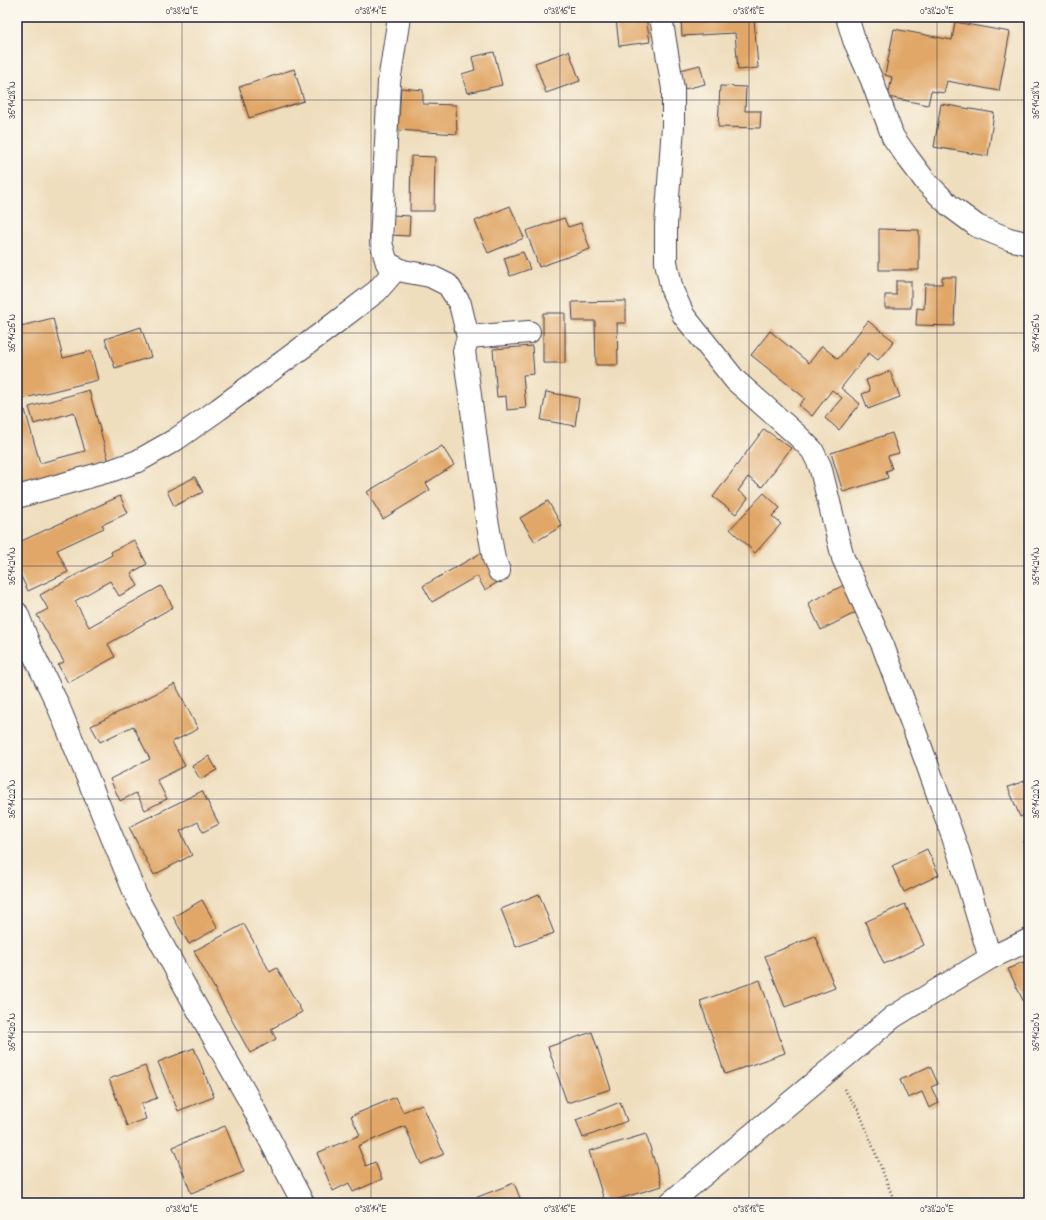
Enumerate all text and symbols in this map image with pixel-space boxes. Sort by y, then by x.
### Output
text: 0°38'12"E [166,4,198,19]
text: 0°38'14"E [355,4,387,19]
text: 0°38'16"E [544,4,576,19]
text: 0°38'18"E [733,4,765,19]
text: 0°38'20"E [920,4,954,19]
text: 36°14'28"N [5,81,20,119]
text: 36°14'28"N [1029,81,1044,119]
text: 36°14'26"N [5,314,20,352]
text: 36°14'26"N [1029,314,1044,352]
text: 36°14'24"N [5,547,20,585]
text: 36°14'24"N [1029,547,1044,585]
text: 36°14'22"N [5,779,20,818]
text: 36°14'22"N [1029,779,1044,818]
text: 36°14'20"N [5,1013,20,1051]
text: 36°14'20"N [1029,1013,1044,1051]
text: 0°38'12"E [166,1202,198,1217]
text: 0°38'14"E [355,1202,387,1217]
text: 0°38'16"E [544,1202,576,1217]
text: 0°38'18"E [733,1202,765,1217]
text: 0°38'20"E [920,1202,954,1217]

